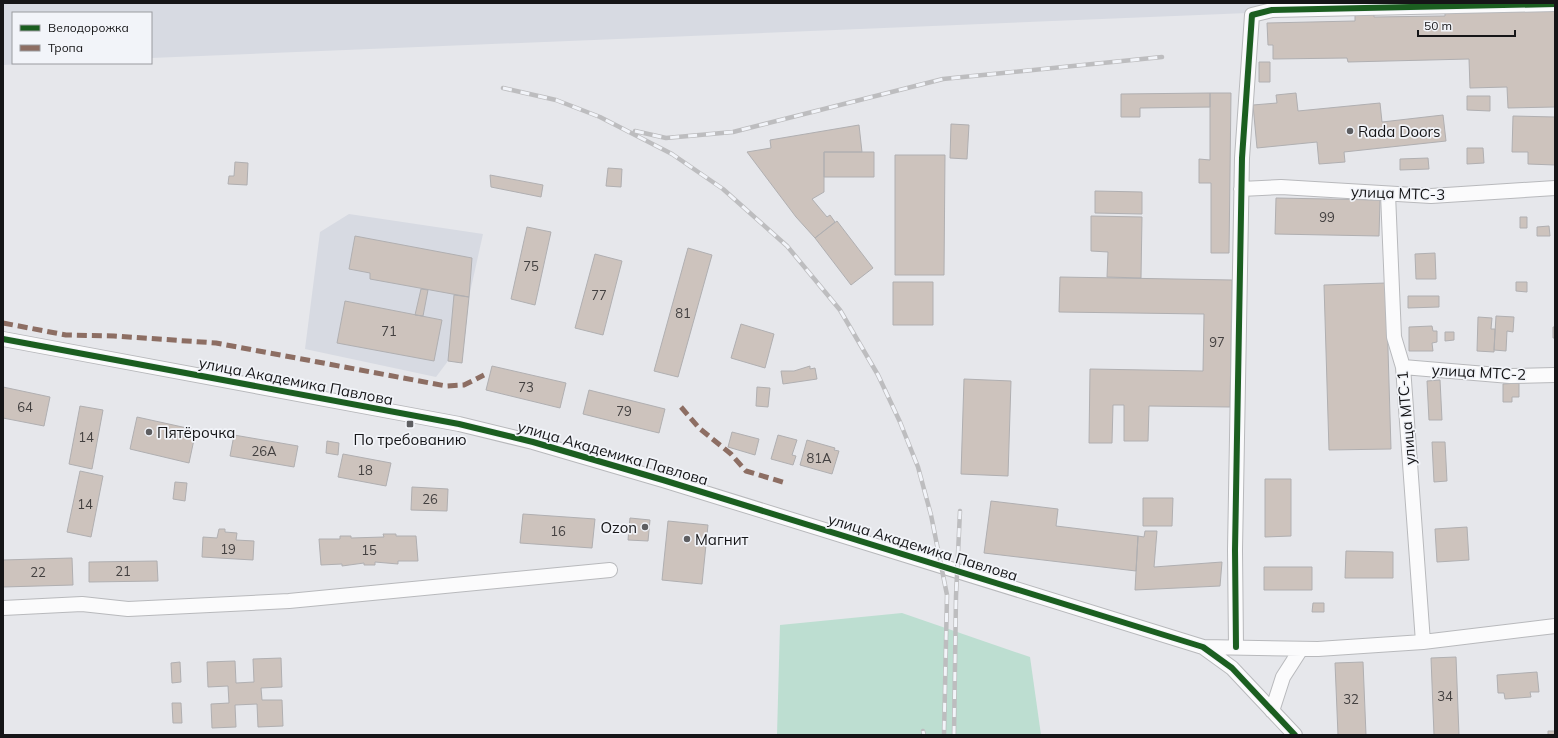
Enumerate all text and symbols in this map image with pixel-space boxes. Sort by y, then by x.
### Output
legend [12,12,152,64]
scale bar [1418,12,1515,38]
text: 50 m [1424,18,1452,33]
text: Велодорожка [48,20,129,35]
text: Тропа [48,40,83,55]
place label: Rada Doors [1358,122,1440,141]
marker: Rada Doors [1345,126,1355,136]
street label: улица МТС-3 [1351,182,1445,204]
house number: 99 [1319,209,1335,225]
house number: 75 [523,258,539,274]
house number: 77 [591,287,607,303]
house number: 81 [675,305,691,321]
house number: 71 [381,323,397,339]
house number: 97 [1209,334,1225,350]
street label: улица Академика Павлова [197,353,395,409]
street label: улица МТС-2 [1431,360,1527,384]
street label: улица МТС-1 [1392,370,1420,466]
house number: 73 [518,379,534,395]
house number: 64 [17,399,33,415]
house number: 79 [616,403,632,419]
street label: улица Академика Павлова [515,417,711,489]
marker: По требованию [405,419,415,429]
place label: Пятёрочка [157,423,235,442]
marker: Пятёрочка [144,427,154,437]
house number: 14 [78,429,94,445]
place label: По требованию [353,430,467,449]
house number: 26А [251,443,277,459]
house number: 81А [806,450,832,466]
house number: 18 [357,462,373,478]
house number: 26 [422,491,438,507]
house number: 14 [77,496,93,512]
street label: улица Академика Павлова [826,509,1020,585]
place label: Ozon [600,518,637,537]
marker: Ozon [640,522,650,532]
house number: 16 [550,523,566,539]
place label: Магнит [695,530,749,549]
marker: Магнит [682,534,692,544]
house number: 19 [220,541,236,557]
house number: 15 [361,542,377,558]
house number: 21 [115,563,131,579]
house number: 22 [30,564,46,580]
house number: 34 [1437,688,1453,704]
house number: 32 [1343,691,1359,707]

